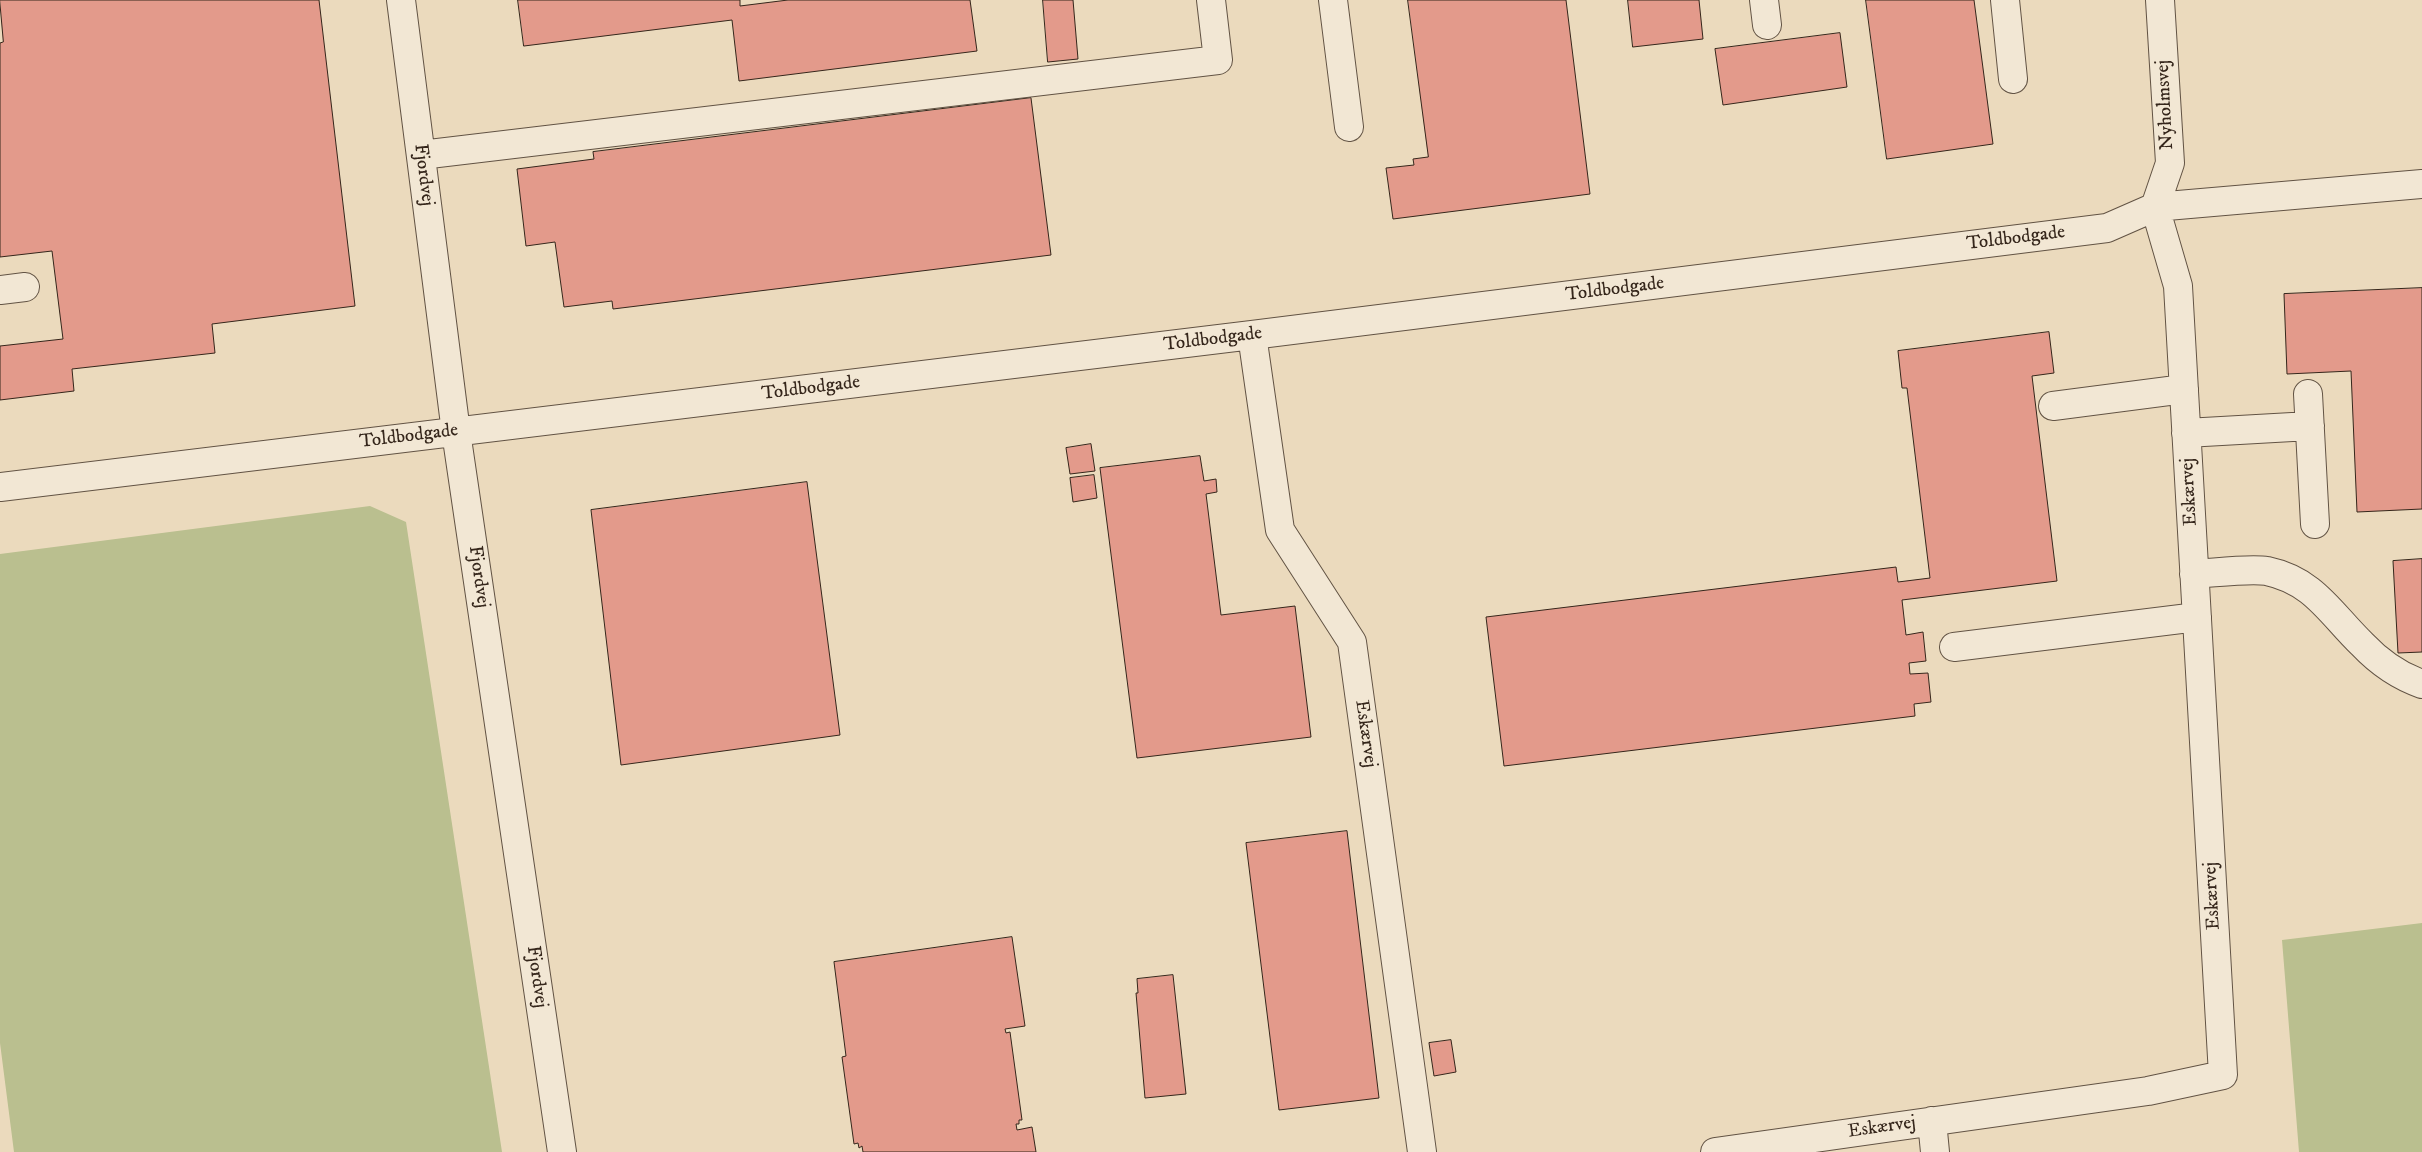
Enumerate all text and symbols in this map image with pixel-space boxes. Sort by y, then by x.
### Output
street label: Nyholmsvej [2152,59,2180,151]
street label: Fjordvej [408,143,438,207]
street label: Toldbodgade [1965,222,2067,256]
street label: Toldbodgade [1564,273,1666,307]
street label: Toldbodgade [1162,323,1264,357]
street label: Toldbodgade [760,372,862,406]
street label: Toldbodgade [358,420,460,454]
street label: Eskærvej [2177,457,2203,527]
street label: Fjordvej [462,544,494,610]
street label: Eskærvej [1349,699,1381,769]
street label: Eskærvej [2200,861,2226,931]
street label: Fjordvej [520,944,552,1010]
street label: Eskærvej [1847,1112,1917,1144]

